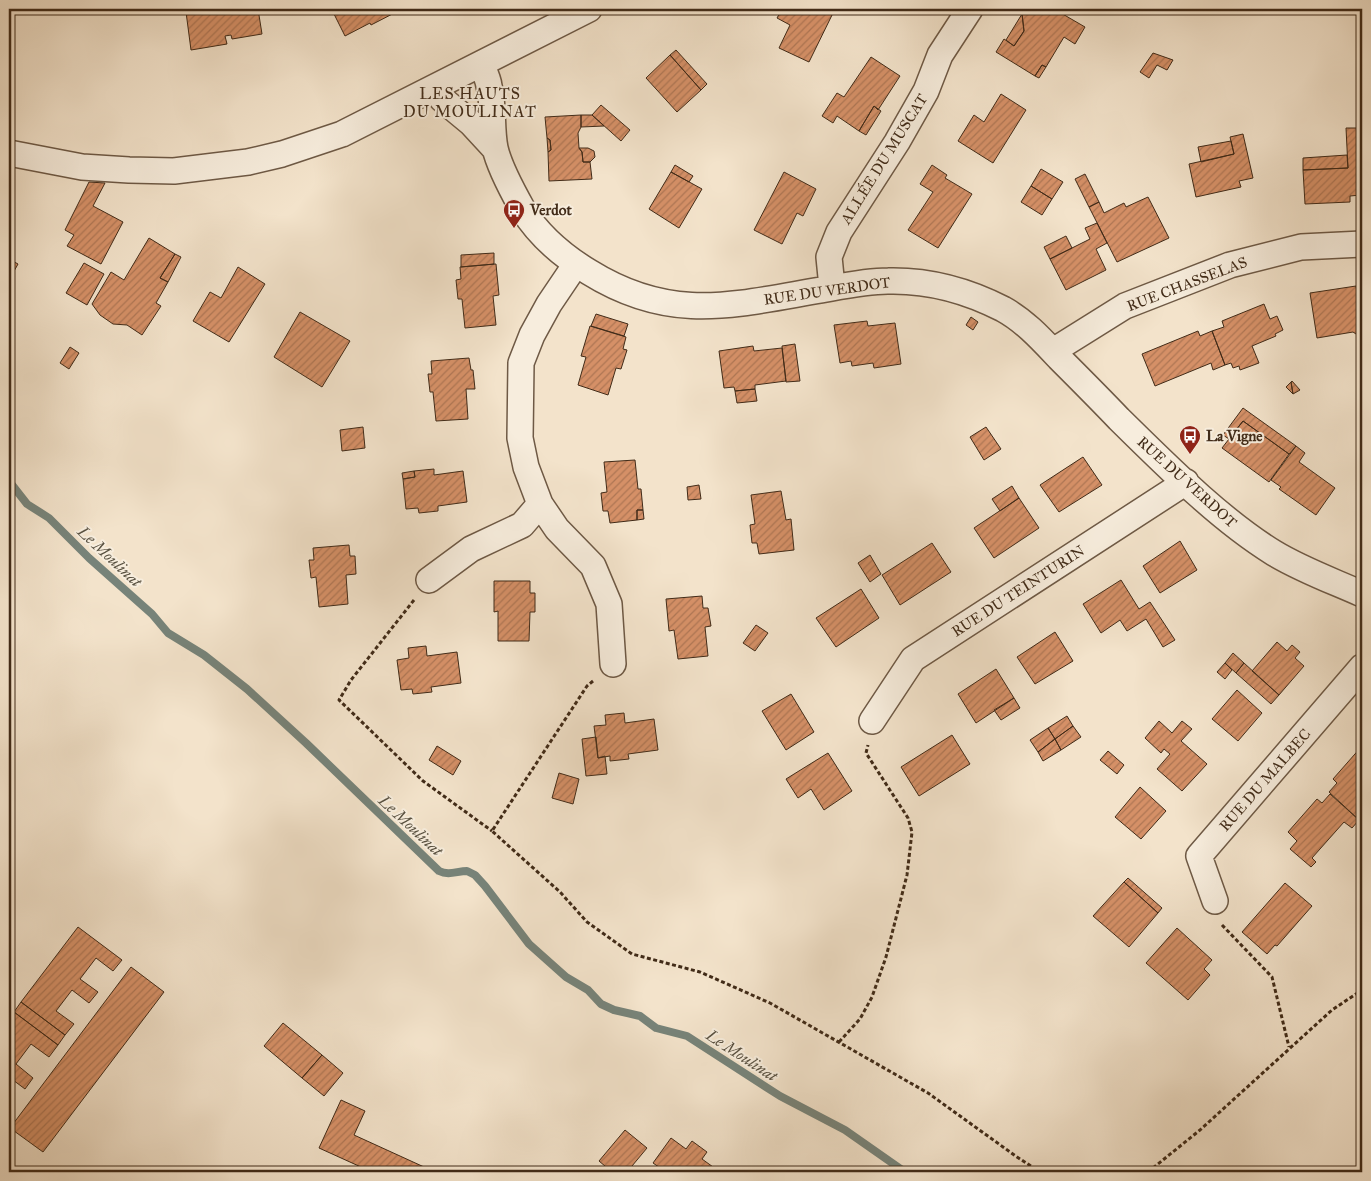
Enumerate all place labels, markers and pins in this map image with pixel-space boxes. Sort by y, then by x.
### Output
bus stop icon: Verdot [502,198,526,229]
place label: Verdot [529,201,572,219]
bus stop icon: La Vigne [1178,424,1202,455]
place label: La Vigne [1206,427,1263,446]

